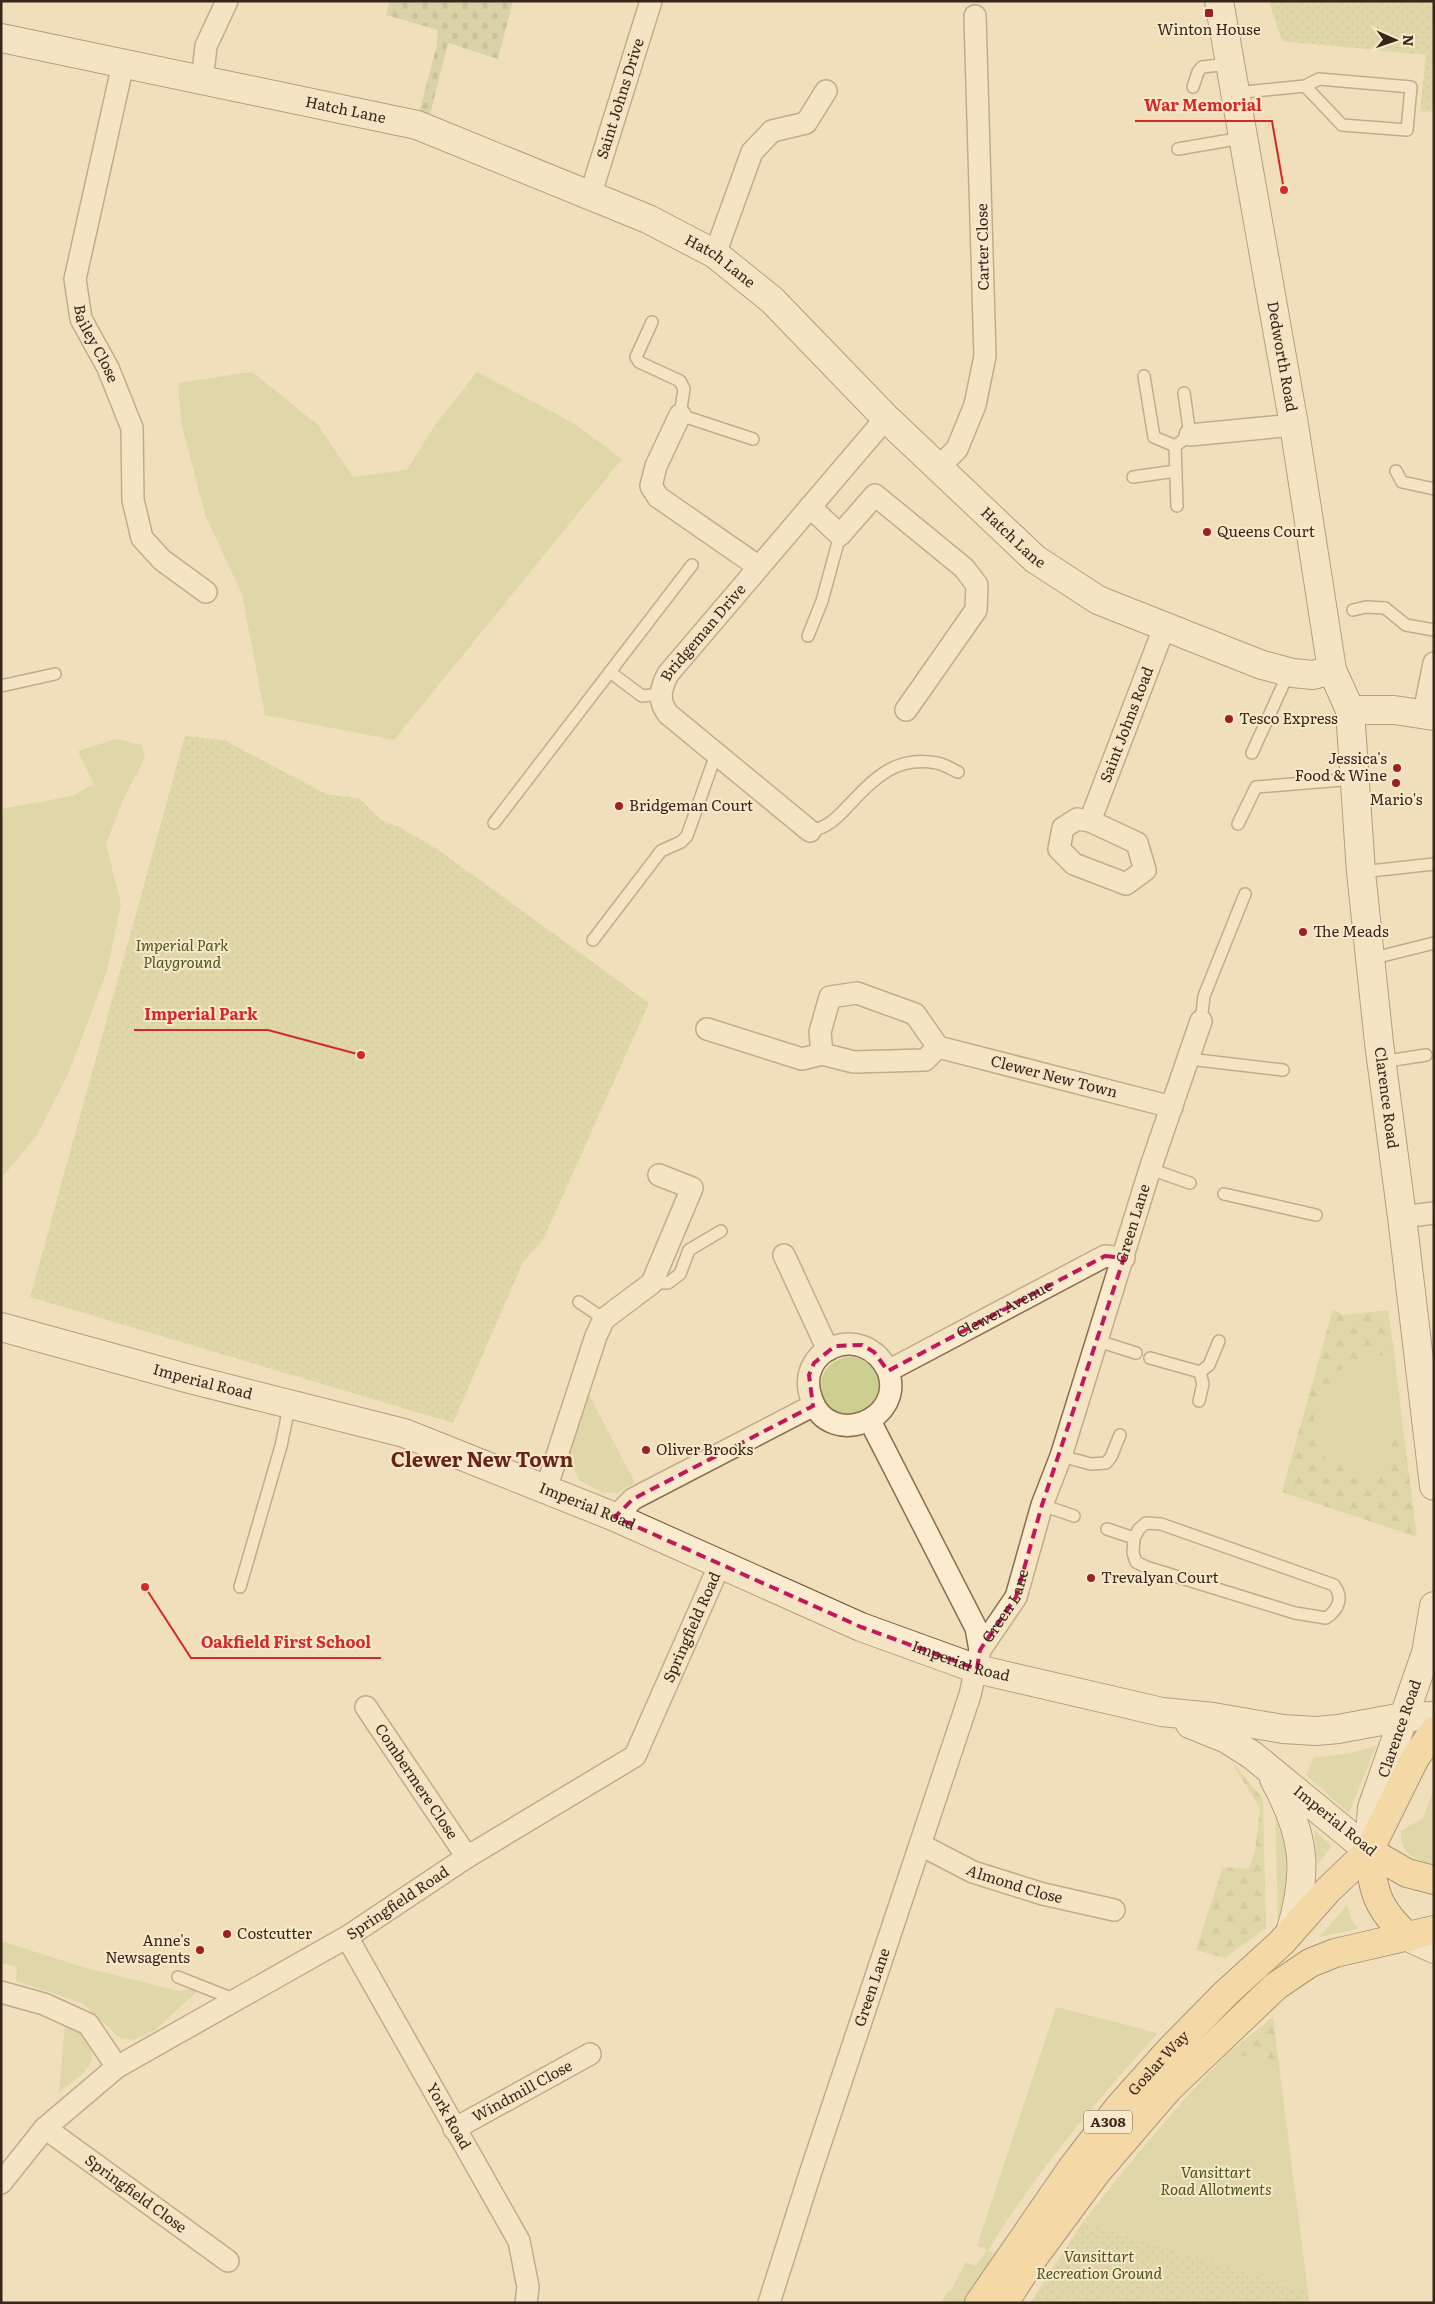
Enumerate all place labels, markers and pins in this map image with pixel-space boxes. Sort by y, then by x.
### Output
marker: Winton House [1203,7,1215,19]
place label: Winton House [1157,17,1261,40]
callout: War Memorial [1135,90,1272,121]
place label: Queens Court [1217,519,1315,542]
marker: Queens Court [1201,526,1213,538]
place label: Tesco Express [1239,706,1338,729]
marker: Tesco Express [1223,713,1235,725]
place label: Jessica's Food & Wine [1295,746,1387,786]
marker: Jessica's Food & Wine [1391,762,1403,774]
marker: Mario's [1390,777,1402,789]
place label: Mario's [1370,787,1423,810]
place label: Bridgeman Court [629,793,753,816]
marker: Bridgeman Court [613,800,625,812]
place label: The Meads [1313,919,1389,942]
marker: The Meads [1297,926,1309,938]
callout: Imperial Park [134,999,268,1030]
place label: Oliver Brooks [656,1437,753,1460]
marker: Oliver Brooks [640,1444,652,1456]
place label: Trevalyan Court [1101,1565,1219,1588]
marker: Trevalyan Court [1085,1572,1097,1584]
callout: Oakfield First School [191,1627,381,1658]
place label: Costcutter [237,1921,312,1944]
place label: Anne's Newsagents [105,1928,190,1968]
marker: Costcutter [221,1928,233,1940]
marker: Anne's Newsagents [194,1944,206,1956]

